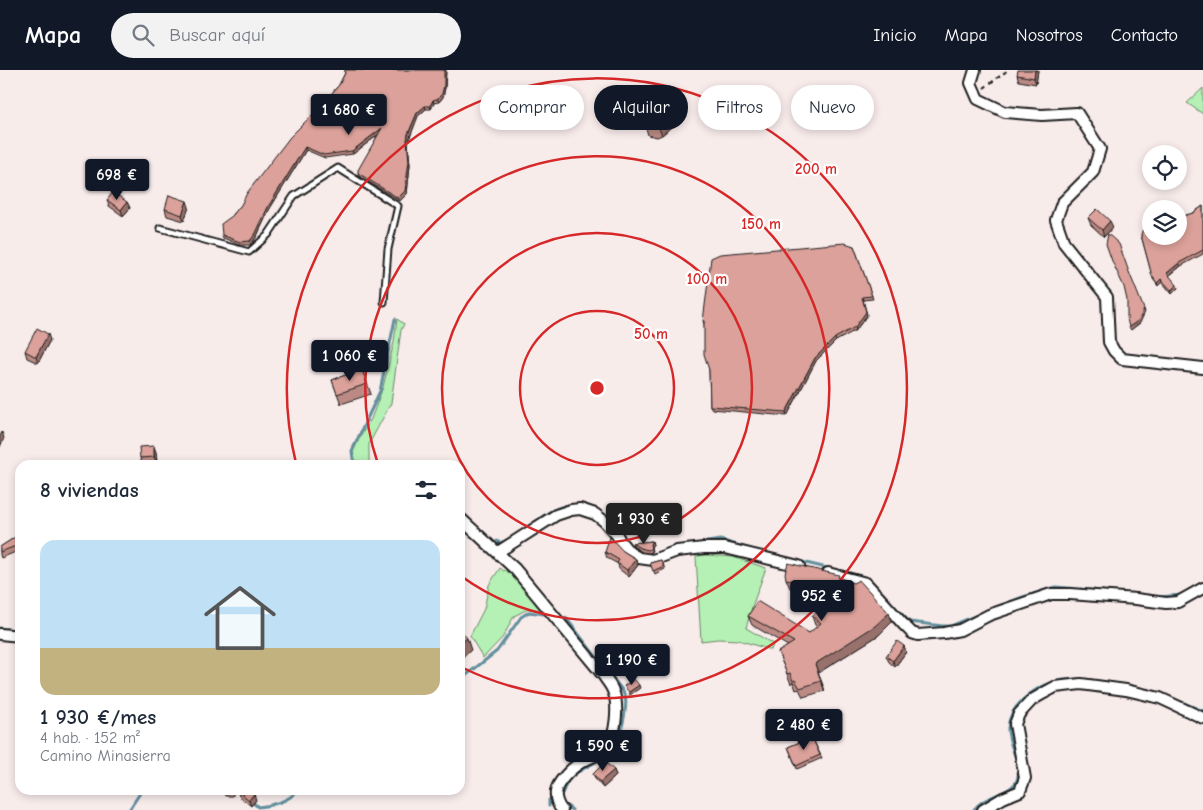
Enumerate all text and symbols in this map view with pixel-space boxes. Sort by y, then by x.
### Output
search box [111,13,461,58]
text: Mapa [25,21,81,49]
icon: search [129,21,157,49]
text: Buscar aquí [169,24,265,46]
text: Inicio [873,25,917,46]
text: Mapa [945,25,988,46]
text: Nosotros [1016,25,1083,46]
text: Contacto [1111,25,1178,46]
chip: Comprar [480,85,584,130]
chip: Alquilar [594,85,688,130]
chip: Filtros [698,85,781,130]
chip: Nuevo [791,85,874,130]
pin: 1 680 € [303,93,395,136]
text: 1 680 € [322,101,376,119]
map controls [1142,145,1187,245]
button: locate [1142,145,1187,190]
pin: 698 € [82,158,152,201]
text: 200 m [795,160,837,178]
text: 698 € [96,166,138,184]
button: layers [1142,200,1187,245]
text: 150 m [741,215,781,233]
text: 100 m [687,270,727,288]
text: 50 m [634,325,668,343]
pin: 1 060 € [304,340,396,382]
text: 1 060 € [322,347,378,365]
centre of rings [588,379,606,397]
icon: filters [412,476,440,504]
text: 8 viviendas [40,478,139,502]
pin: 1 930 € [598,502,690,545]
text: 1 930 € [617,510,671,528]
icon: home [195,573,285,663]
pin: 952 € [787,580,857,622]
text: 952 € [801,587,843,605]
pin: 1 190 € [586,644,678,686]
text: 1 190 € [606,651,658,669]
text: 1 930 €/mes [40,705,156,729]
pin: 2 480 € [758,708,850,751]
text: 2 480 € [776,716,832,734]
text: 4 hab. · 152 m² [40,729,140,747]
pin: 1 590 € [557,730,649,772]
text: 1 590 € [576,737,630,755]
text: Camino Minasierra [40,747,171,765]

